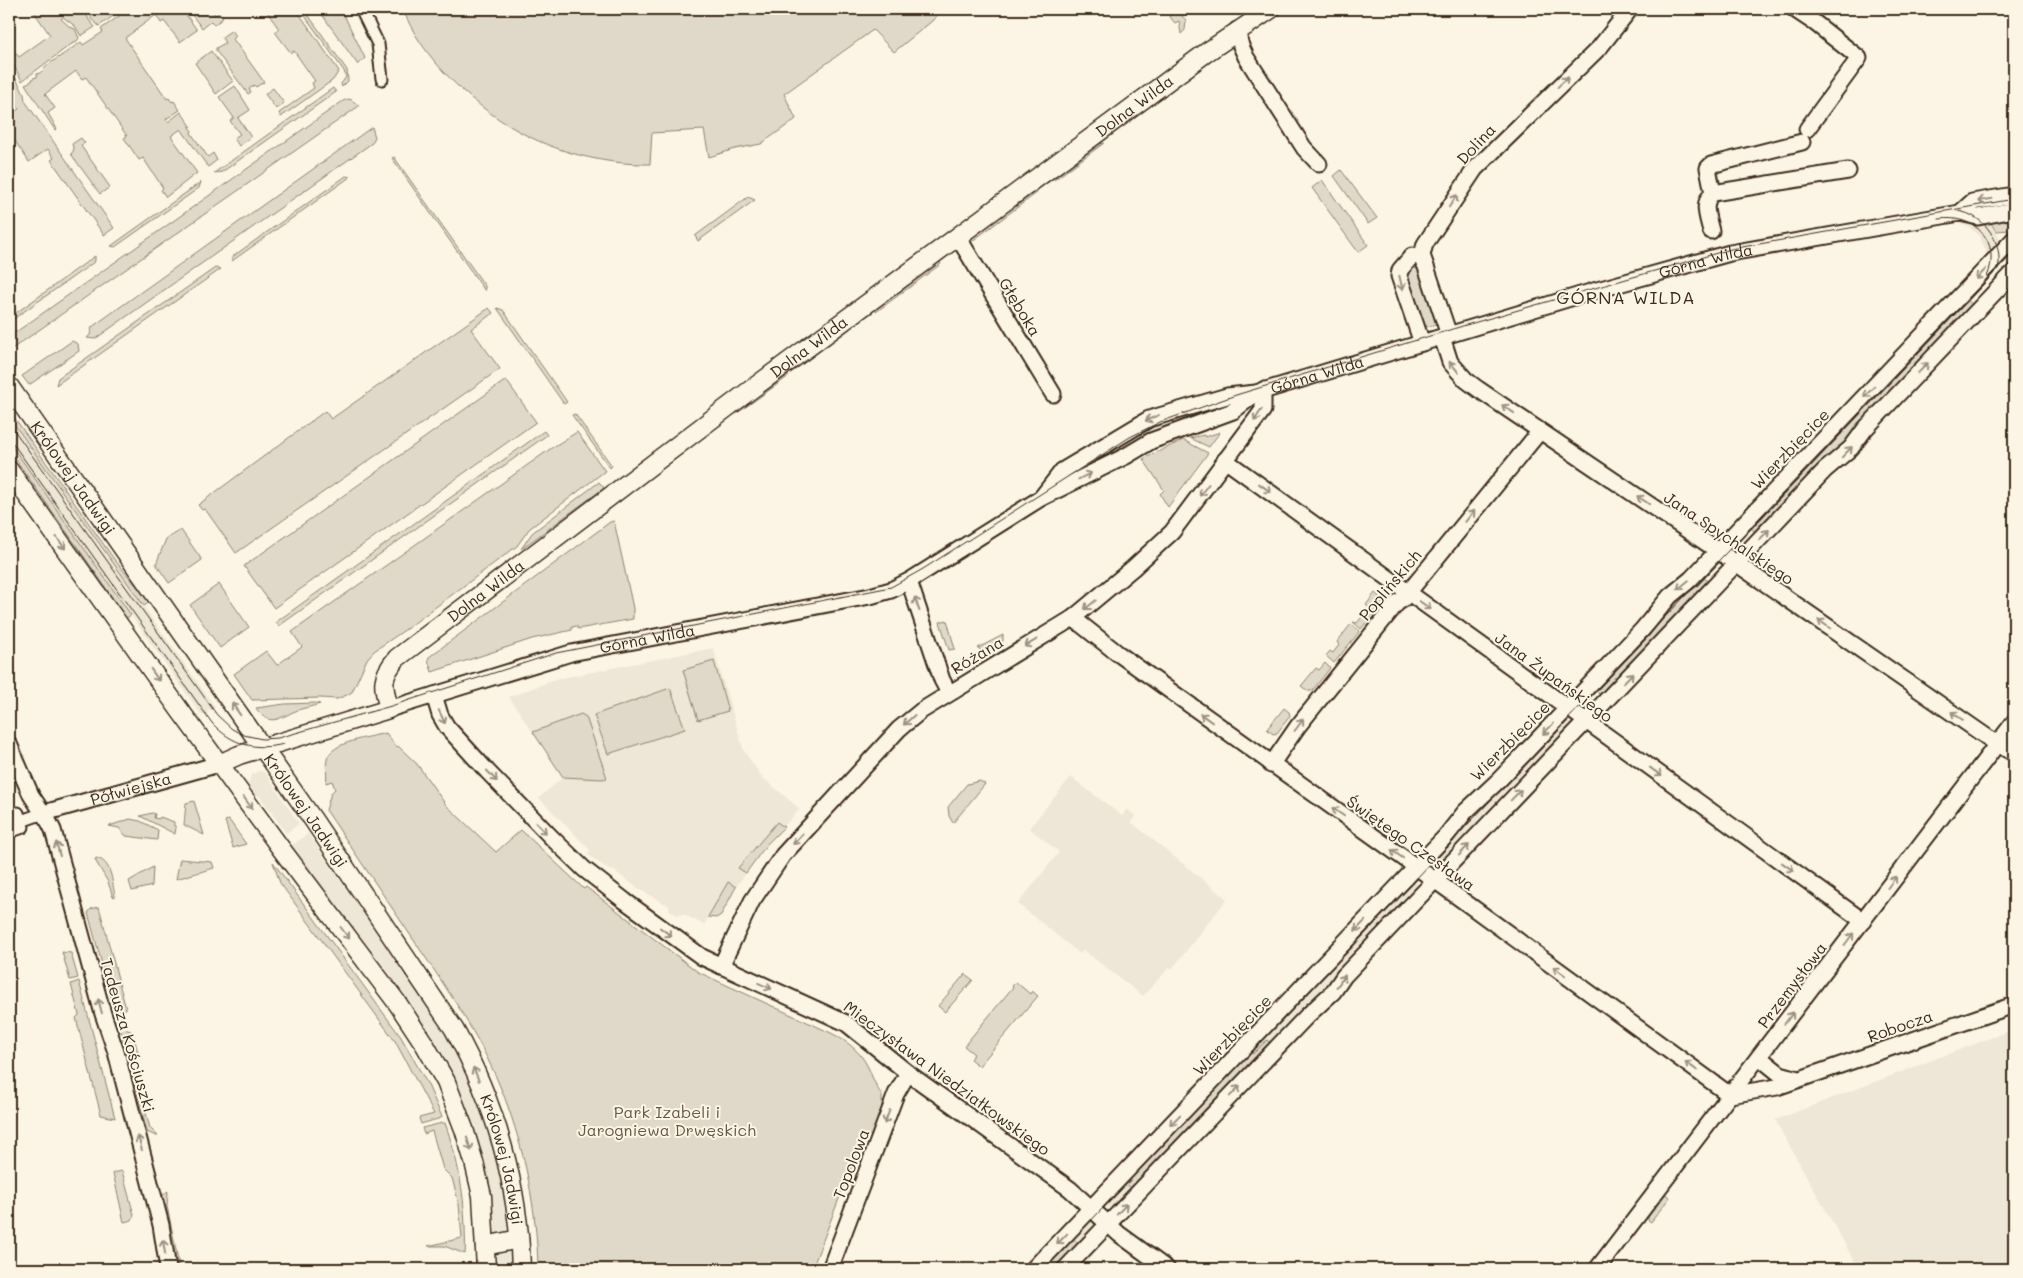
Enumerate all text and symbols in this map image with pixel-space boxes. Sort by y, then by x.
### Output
street label: Dolna Wilda [1091,70,1177,141]
one-way arrow [1557,76,1569,88]
street label: Dolina [1452,119,1500,168]
one-way arrow [1448,194,1458,208]
one-way arrow [1977,195,1993,205]
street label: Górna Wilda [1656,238,1754,282]
one-way arrow [1975,268,1987,281]
street label: Głęboka [995,274,1046,340]
one-way arrow [1397,274,1406,290]
district label: GÓRNA WILDA [1556,285,1696,309]
street label: Dolna Wilda [765,311,852,382]
street label: Górna Wilda [1268,350,1366,398]
one-way arrow [1448,360,1460,373]
one-way arrow [1917,362,1929,375]
one-way arrow [1863,386,1875,399]
one-way arrow [1501,404,1515,414]
street label: Wierzbięcice [1746,404,1833,493]
one-way arrow [1253,408,1263,422]
one-way arrow [1145,414,1160,424]
street label: Królowej Jadwigi [27,416,121,538]
one-way arrow [1841,446,1854,458]
one-way arrow [1077,471,1092,480]
one-way arrow [1199,483,1209,497]
one-way arrow [1258,483,1271,494]
street label: Jana Spychalskiego [1660,486,1798,589]
one-way arrow [1636,495,1650,505]
one-way arrow [1464,510,1475,523]
one-way arrow [1758,528,1770,541]
one-way arrow [56,536,66,550]
street label: Poplińskich [1354,545,1425,625]
street label: Dolna Wilda [442,554,528,626]
one-way arrow [1677,580,1690,591]
one-way arrow [911,597,921,613]
one-way arrow [1084,599,1097,610]
one-way arrow [1417,600,1431,610]
street label: Górna Wilda [598,619,697,657]
one-way arrow [1817,619,1831,629]
street label: Jana Żupańskiego [1491,627,1617,726]
street label: Różana [947,631,1007,678]
one-way arrow [1025,638,1039,648]
one-way arrow [150,668,160,682]
one-way arrow [1622,671,1634,684]
street label: Wierzbięcice [1465,696,1554,785]
one-way arrow [231,702,241,716]
one-way arrow [438,709,448,724]
one-way arrow [1951,711,1965,721]
one-way arrow [1200,712,1213,723]
one-way arrow [903,714,916,726]
one-way arrow [1294,719,1305,732]
one-way arrow [1542,723,1554,735]
street label: Królowej Jadwigi [260,749,353,871]
street label: Półwiejska [88,767,173,810]
one-way arrow [1649,767,1663,777]
one-way arrow [486,770,498,783]
one-way arrow [1510,789,1522,802]
street label: Świętego Czesława [1343,790,1480,895]
one-way arrow [243,796,253,810]
one-way arrow [1332,807,1346,817]
one-way arrow [535,822,547,834]
one-way arrow [792,832,804,845]
one-way arrow [53,841,62,857]
one-way arrow [1458,843,1470,856]
one-way arrow [1390,849,1404,859]
one-way arrow [1780,862,1794,872]
one-way arrow [1887,876,1898,889]
one-way arrow [1354,920,1366,933]
one-way arrow [340,926,350,940]
one-way arrow [659,927,673,937]
one-way arrow [1844,933,1855,946]
street label: Przemysłowa [1752,937,1831,1032]
street label: Tadeusza Kościuszki [96,955,161,1114]
one-way arrow [1552,966,1566,976]
one-way arrow [1336,974,1346,988]
one-way arrow [757,981,772,991]
street label: Wierzbięcice [1188,990,1275,1079]
street label: Mieczysława Niedziałkowskiego [840,996,1055,1160]
one-way arrow [95,998,105,1014]
street label: Robocza [1864,1005,1935,1046]
one-way arrow [1784,1011,1794,1025]
one-way arrow [1684,1061,1698,1071]
one-way arrow [471,1067,480,1083]
one-way arrow [1229,1085,1241,1097]
street label: Królowej Jadwigi [476,1091,529,1226]
park label: Park Izabeli i Jarogniewa Drwęskich [578,1101,756,1140]
one-way arrow [882,1109,891,1124]
one-way arrow [1169,1114,1181,1126]
street label: Topolowa [828,1126,874,1202]
one-way arrow [135,1136,144,1152]
one-way arrow [464,1136,474,1152]
one-way arrow [1116,1202,1128,1215]
one-way arrow [1056,1232,1068,1245]
one-way arrow [159,1239,169,1255]

